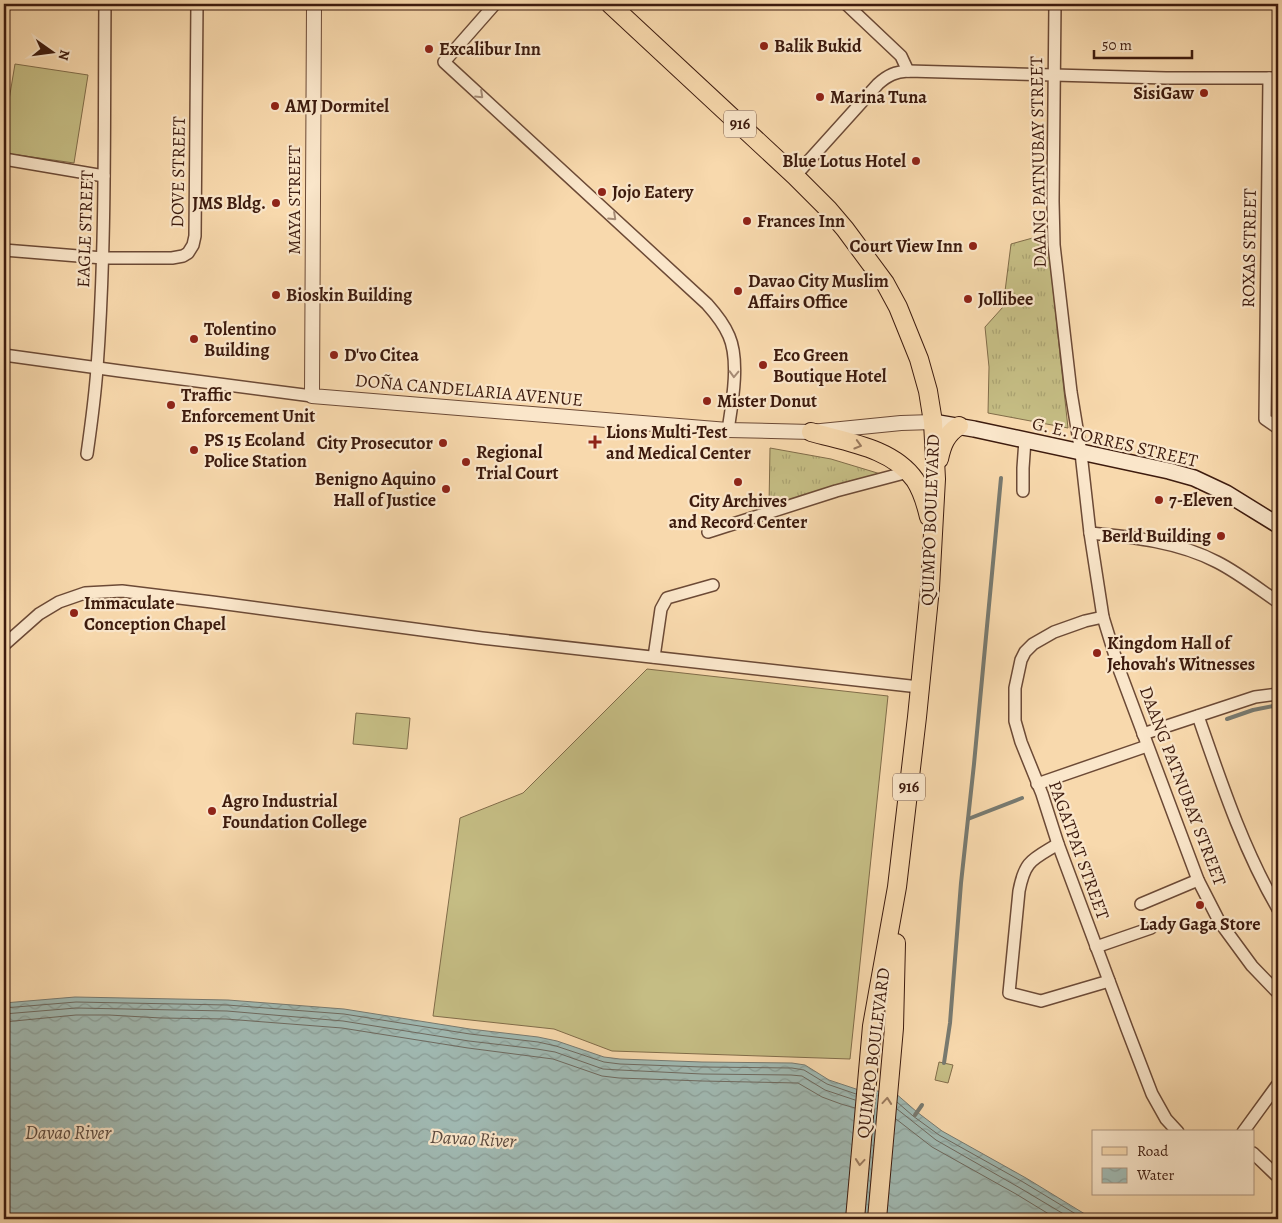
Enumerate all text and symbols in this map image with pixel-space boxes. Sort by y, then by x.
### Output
north arrow [28,28,78,78]
scale bar [1094,28,1192,60]
place label: Balik Bukid [774,34,862,58]
text: 50 m [1102,35,1132,55]
place label: Excalibur Inn [439,37,541,61]
marker: Balik Bukid [758,40,770,52]
marker: Excalibur Inn [423,43,435,55]
text: N [54,48,75,62]
street label: DAANG PATNUBAY STREET [1024,56,1052,268]
place label: SisiGaw [1133,81,1195,105]
place label: Marina Tuna [830,85,927,109]
marker: SisiGaw [1198,87,1210,99]
one-way arrow [475,89,484,98]
marker: Marina Tuna [814,91,826,103]
place label: AMJ Dormitel [284,94,389,118]
marker: AMJ Dormitel [269,100,281,112]
road number: 916 [724,110,756,138]
street label: DOVE STREET [165,116,191,228]
street label: MAYA STREET [282,145,306,255]
place label: Blue Lotus Hotel [782,149,906,173]
marker: Blue Lotus Hotel [910,155,922,167]
street label: EAGLE STREET [71,170,99,288]
place label: Jojo Eatery [612,180,694,204]
marker: Jojo Eatery [596,186,608,198]
street label: ROXAS STREET [1236,188,1262,308]
place label: JMS Bldg. [192,191,266,215]
marker: JMS Bldg. [270,197,282,209]
place label: Frances Inn [757,209,845,233]
one-way arrow [607,211,616,220]
marker: Frances Inn [741,215,753,227]
place label: Court View Inn [850,234,963,258]
marker: Court View Inn [967,240,979,252]
place label: Davao City Muslim Affairs Office [747,269,889,314]
place label: Bioskin Building [286,283,413,307]
marker: Davao City Muslim Affairs Office [732,285,744,297]
place label: Jollibee [978,287,1033,311]
marker: Bioskin Building [270,289,282,301]
marker: Jollibee [962,293,974,305]
place label: Tolentino Building [204,317,276,362]
marker: Tolentino Building [188,333,200,345]
place label: D'vo Citea [344,343,419,367]
place label: Eco Green Boutique Hotel [773,343,887,388]
marker: D'vo Citea [328,349,340,361]
marker: Eco Green Boutique Hotel [757,359,769,371]
street label: DOÑA CANDELARIA AVENUE [354,368,584,412]
one-way arrow [729,370,739,378]
place label: Traffic Enforcement Unit [181,383,315,428]
place label: Mister Donut [717,389,817,413]
marker: Mister Donut [701,395,713,407]
marker: Traffic Enforcement Unit [165,399,177,411]
street label: G. E. TORRES STREET [1030,411,1200,473]
place label: Lions Multi-Test and Medical Center [606,420,751,465]
place label: PS 15 Ecoland Police Station [204,428,307,473]
place label: City Prosecutor [317,431,434,455]
street label: QUIMPO BOULEVARD [915,434,945,606]
marker: Lions Multi-Test and Medical Center [588,435,602,449]
marker: City Prosecutor [437,437,449,449]
place label: Regional Trial Court [476,440,559,485]
one-way arrow [853,440,861,450]
marker: PS 15 Ecoland Police Station [188,444,200,456]
marker: Regional Trial Court [460,456,472,468]
place label: Benigno Aquino Hall of Justice [315,467,436,512]
marker: City Archives and Record Center [732,476,744,488]
marker: Benigno Aquino Hall of Justice [440,483,452,495]
place label: 7-Eleven [1169,488,1233,512]
place label: City Archives and Record Center [669,489,808,534]
marker: 7-Eleven [1153,494,1165,506]
place label: Berld Building [1101,524,1212,548]
marker: Berld Building [1215,530,1227,542]
place label: Immaculate Conception Chapel [84,591,226,636]
marker: Immaculate Conception Chapel [68,607,80,619]
place label: Kingdom Hall of Jehovah's Witnesses [1107,631,1255,676]
marker: Kingdom Hall of Jehovah's Witnesses [1091,647,1103,659]
street label: DAANG PATNUBAY STREET [1134,683,1232,889]
road number: 916 [893,774,925,800]
street label: PAGATPAT STREET [1043,777,1115,923]
place label: Agro Industrial Foundation College [221,789,367,834]
marker: Agro Industrial Foundation College [206,805,218,817]
marker: Lady Gaga Store [1194,899,1206,911]
place label: Lady Gaga Store [1140,912,1260,936]
street label: QUIMPO BOULEVARD [851,966,895,1140]
one-way arrow [882,1097,893,1105]
water label: Davao River [25,1120,112,1146]
water label: Davao River [429,1124,518,1154]
legend [1092,1130,1254,1196]
text: Road [1137,1141,1169,1161]
one-way arrow [855,1158,866,1166]
text: Water [1136,1165,1174,1185]

